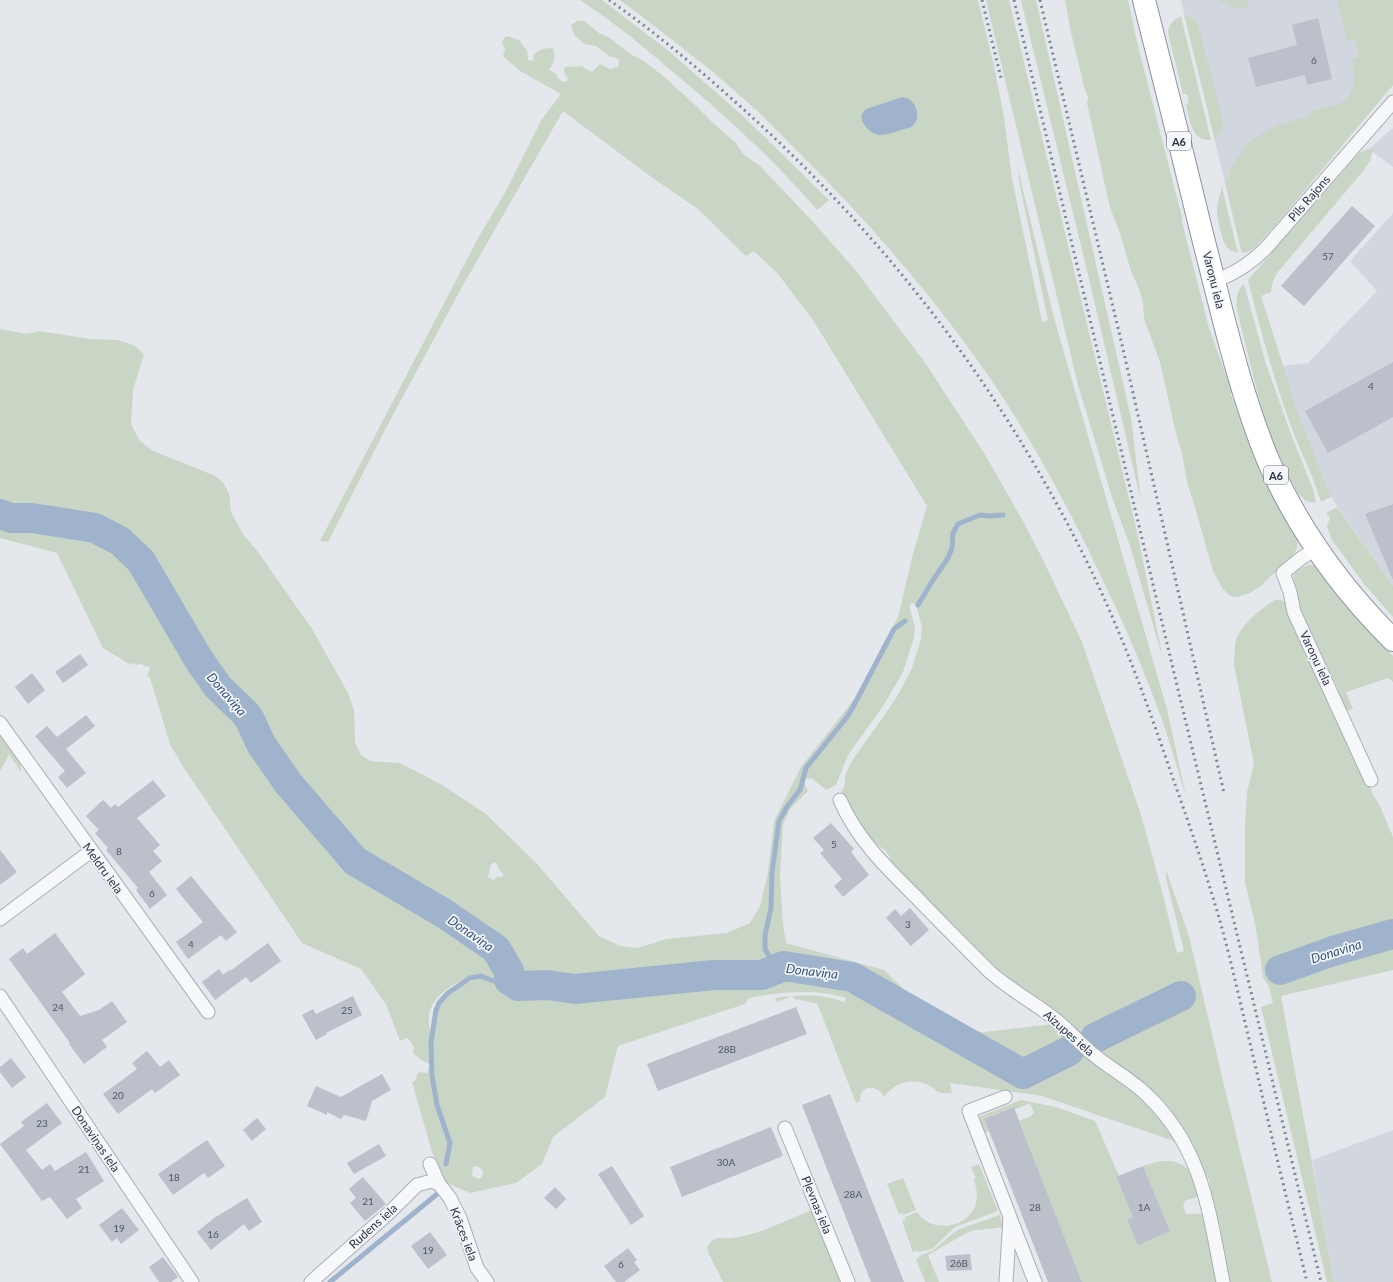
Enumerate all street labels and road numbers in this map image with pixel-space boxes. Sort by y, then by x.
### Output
road number: A6 [1167,132,1191,150]
street label: Pils Rajons [1285,172,1333,224]
street label: Varoņu iela [1200,250,1228,310]
road number: A6 [1264,466,1288,484]
street label: Varoņu iela [1297,628,1335,688]
street label: Meldru iela [80,840,126,896]
street label: Aizupes iela [1041,1007,1098,1059]
street label: Donaviņas iela [68,1103,124,1175]
street label: Pļevnas iela [799,1174,835,1236]
street label: Rudens iela [346,1200,400,1252]
street label: Krāces iela [447,1205,481,1263]

